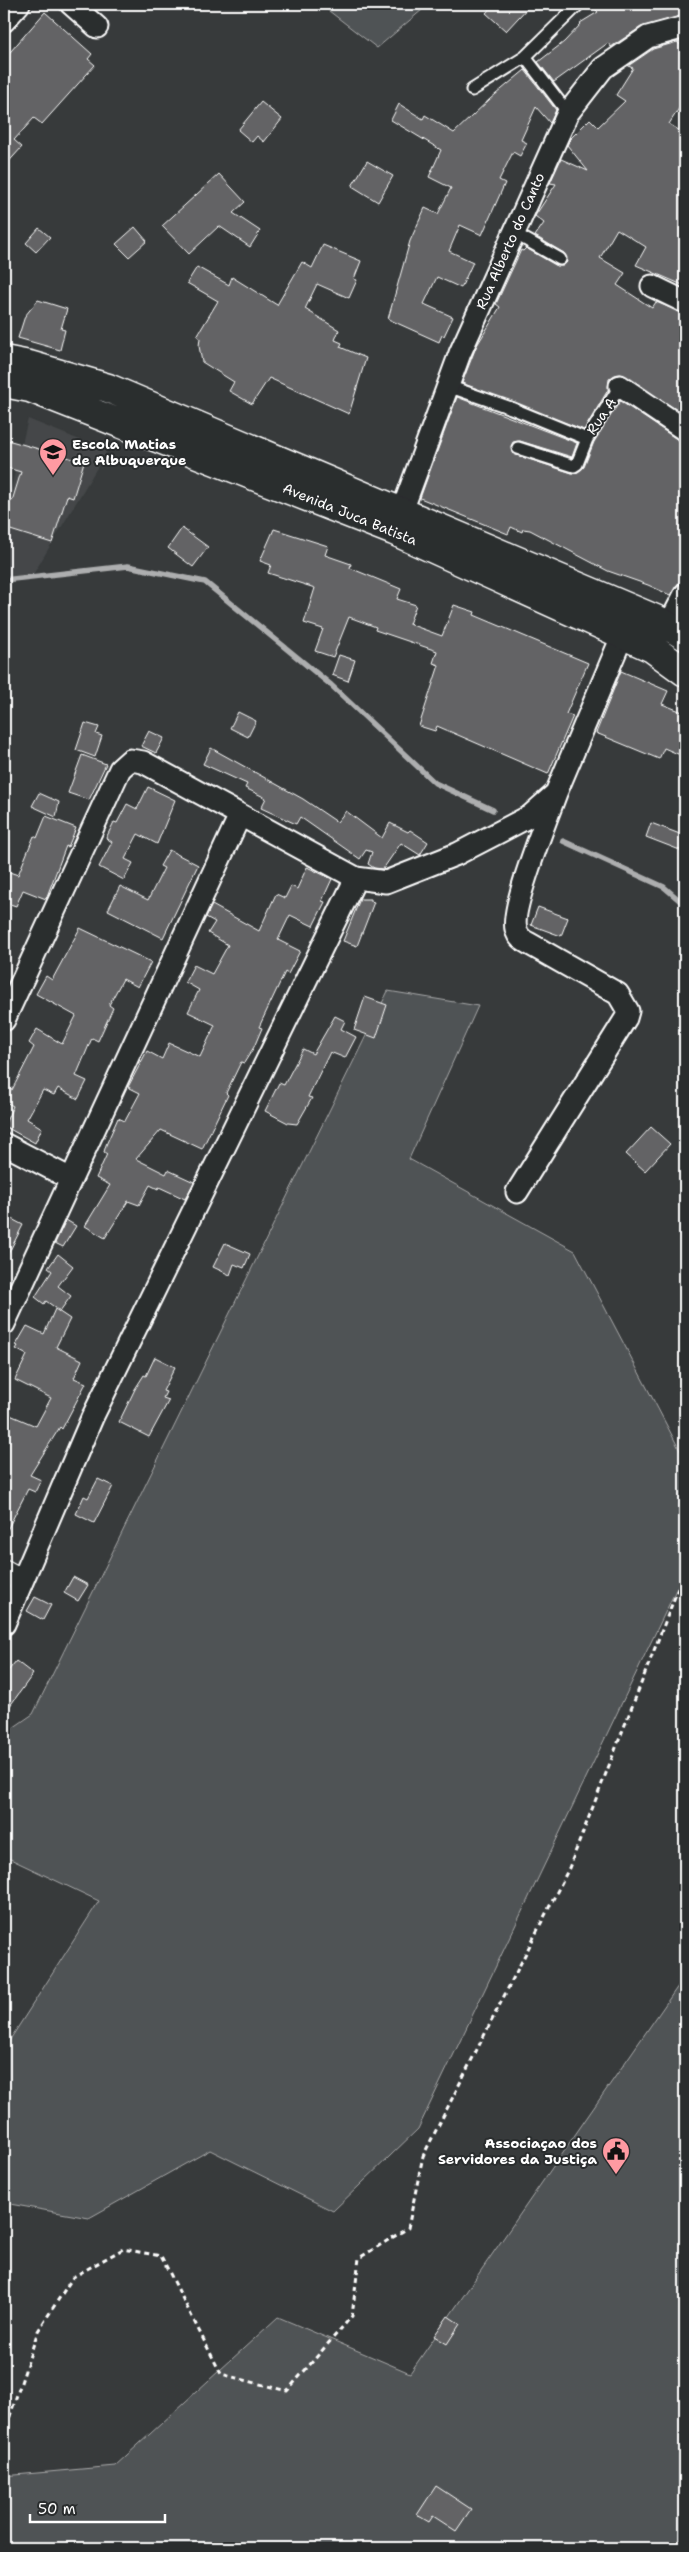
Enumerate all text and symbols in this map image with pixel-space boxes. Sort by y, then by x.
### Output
street label: Rua Alberto do Canto [472,170,548,312]
street label: Rua A [582,394,620,438]
place label: Escola Matias de Albuquerque [72,435,186,469]
school or university icon: Escola Matias de Albuquerque [38,437,68,476]
street label: Avenida Juca Batista [280,479,420,549]
place label: Associaçao dos Servidores da Justiça [438,2134,597,2168]
public building icon: Associaçao dos Servidores da Justiça [601,2136,631,2175]
scale bar [30,2492,165,2524]
text: 50 m [38,2499,76,2519]

